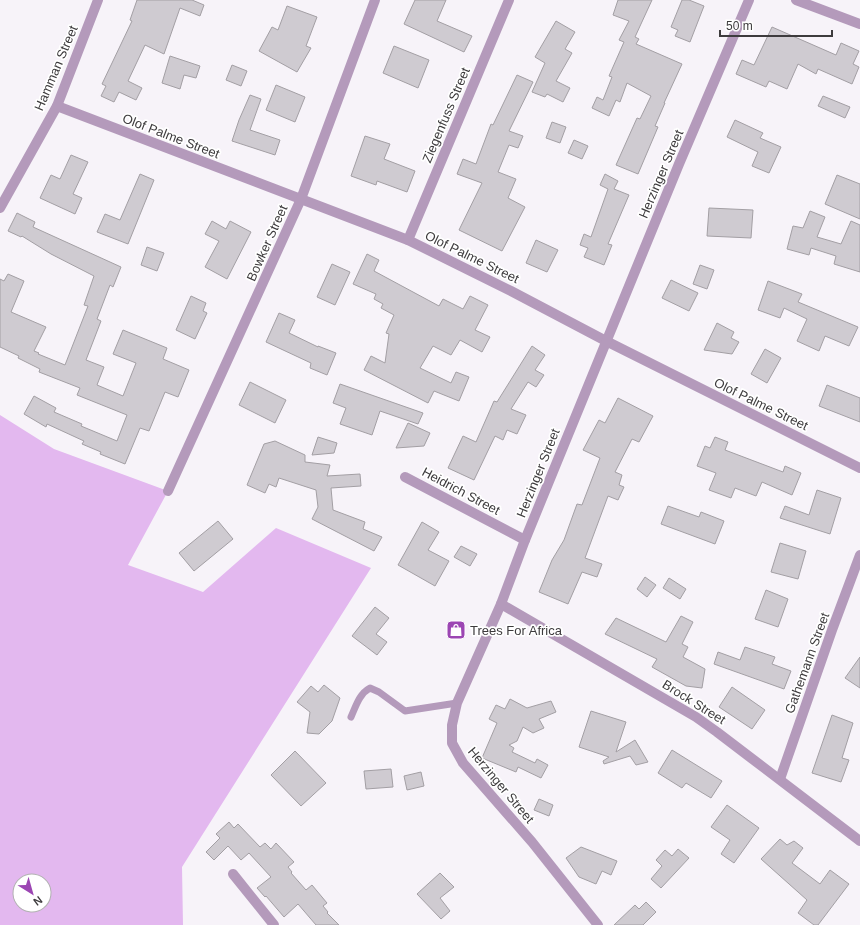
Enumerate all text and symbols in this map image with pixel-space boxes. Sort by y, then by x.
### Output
scale bar [720,12,832,38]
text: 50 m [726,19,753,33]
street label: Hamman Street [31,23,81,113]
street label: Ziegenfuss Street [419,65,473,165]
street label: Olof Palme Street [120,111,222,162]
street label: Herzinger Street [636,127,687,220]
street label: Bowker Street [244,202,291,283]
street label: Olof Palme Street [423,228,522,286]
street label: Olof Palme Street [712,375,811,433]
street label: Herzinger Street [513,426,563,520]
street label: Heidrich Street [420,464,503,518]
street label: Gathemann Street [782,610,832,715]
shop icon: Trees For Africa [445,619,467,641]
place label: Trees For Africa [470,623,563,638]
street label: Brock Street [660,677,729,728]
street label: Herzinger Street [465,744,537,826]
north arrow [12,873,52,913]
text: N [31,894,45,908]

